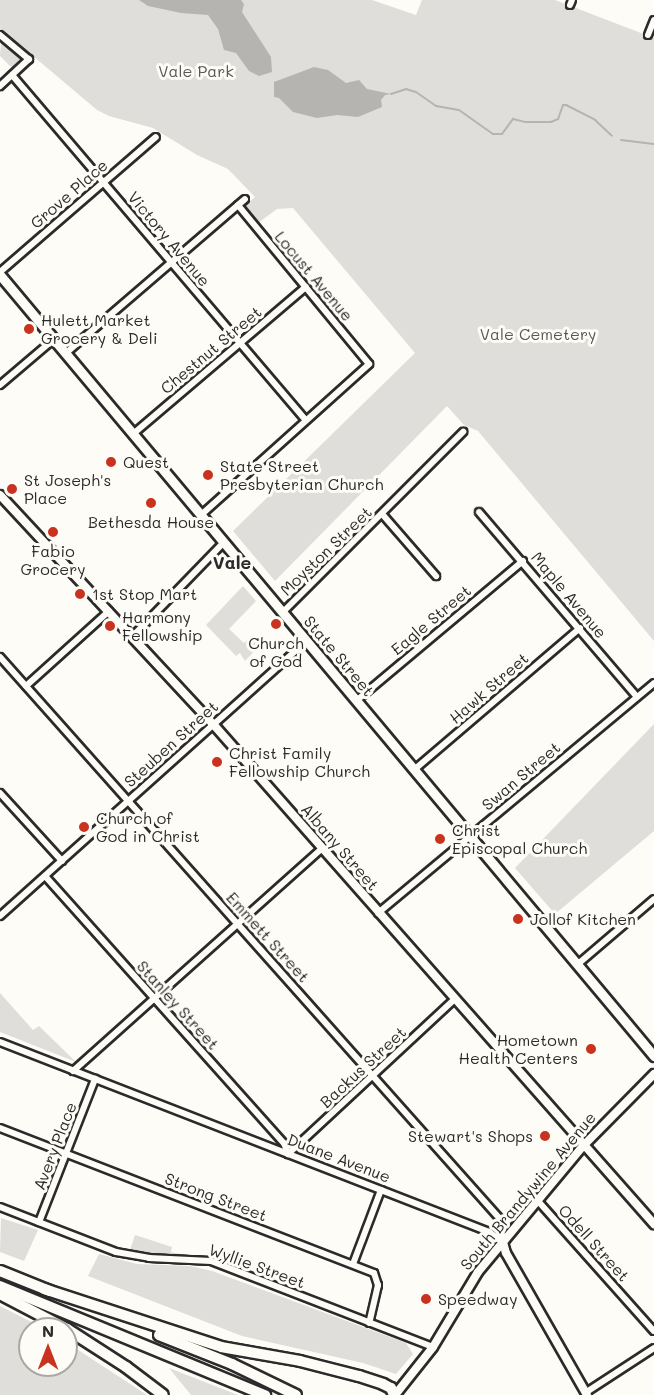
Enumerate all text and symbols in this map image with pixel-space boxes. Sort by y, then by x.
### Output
park label: Vale Park [158,61,234,81]
street label: Grove Place [26,155,112,233]
street label: Victory Avenue [124,188,214,290]
street label: Locust Avenue [271,227,357,325]
street label: Chestnut Street [157,302,265,398]
place label: Hulett Market Grocery & Deli [41,310,158,348]
marker: Hulett Market Grocery & Deli [22,322,36,336]
park label: Vale Cemetery [480,324,596,344]
place label: Quest [123,452,169,472]
marker: Quest [104,455,118,469]
place label: State Street Presbyterian Church [220,456,384,494]
marker: State Street Presbyterian Church [201,468,215,482]
place label: St Joseph's Place [24,470,111,508]
marker: St Joseph's Place [5,482,19,496]
marker: Bethesda House [144,496,158,510]
street label: Moyston Street [276,502,376,600]
place label: Bethesda House [88,512,214,532]
marker: Fabio Grocery [46,525,60,539]
place label: Fabio Grocery [20,541,86,579]
street label: Maple Avenue [527,548,611,642]
district label: Vale [213,551,251,573]
street label: Eagle Street [387,581,475,659]
place label: 1st Stop Mart [92,584,197,604]
marker: 1st Stop Mart [73,587,87,601]
place label: Harmony Fellowship [122,607,202,645]
street label: State Street [300,612,378,700]
marker: Church of God [269,617,283,631]
marker: Harmony Fellowship [103,619,117,633]
place label: Church of God [248,633,304,671]
street label: Hawk Street [446,648,532,728]
street label: Steuben Street [120,697,222,791]
street label: Swan Street [478,738,564,814]
place label: Christ Family Fellowship Church [229,743,370,781]
marker: Christ Family Fellowship Church [210,755,224,769]
street label: Albany Street [297,800,383,894]
place label: Church of God in Christ [96,808,200,846]
marker: Church of God in Christ [77,820,91,834]
place label: Christ Episcopal Church [452,820,587,858]
marker: Christ Episcopal Church [433,832,447,846]
street label: Emmett Street [222,888,314,986]
place label: Jollof Kitchen [530,909,636,929]
marker: Jollof Kitchen [511,912,525,926]
street label: Stanley Street [133,957,223,1053]
street label: Backus Street [316,1022,410,1112]
place label: Hometown Health Centers [459,1030,578,1068]
marker: Hometown Health Centers [582,1040,600,1058]
street label: Avery Place [29,1099,81,1193]
street label: South Brandywine Avenue [456,1108,600,1274]
place label: Stewart's Shops [408,1126,533,1146]
marker: Stewart's Shops [538,1129,552,1143]
street label: Duane Avenue [285,1130,393,1186]
street label: Strong Street [162,1169,270,1225]
street label: Odell Street [554,1201,634,1285]
street label: Wyllie Street [206,1240,308,1292]
place label: Speedway [438,1289,518,1309]
marker: Speedway [419,1292,433,1306]
north arrow [18,1317,78,1377]
text: N [42,1320,54,1341]

